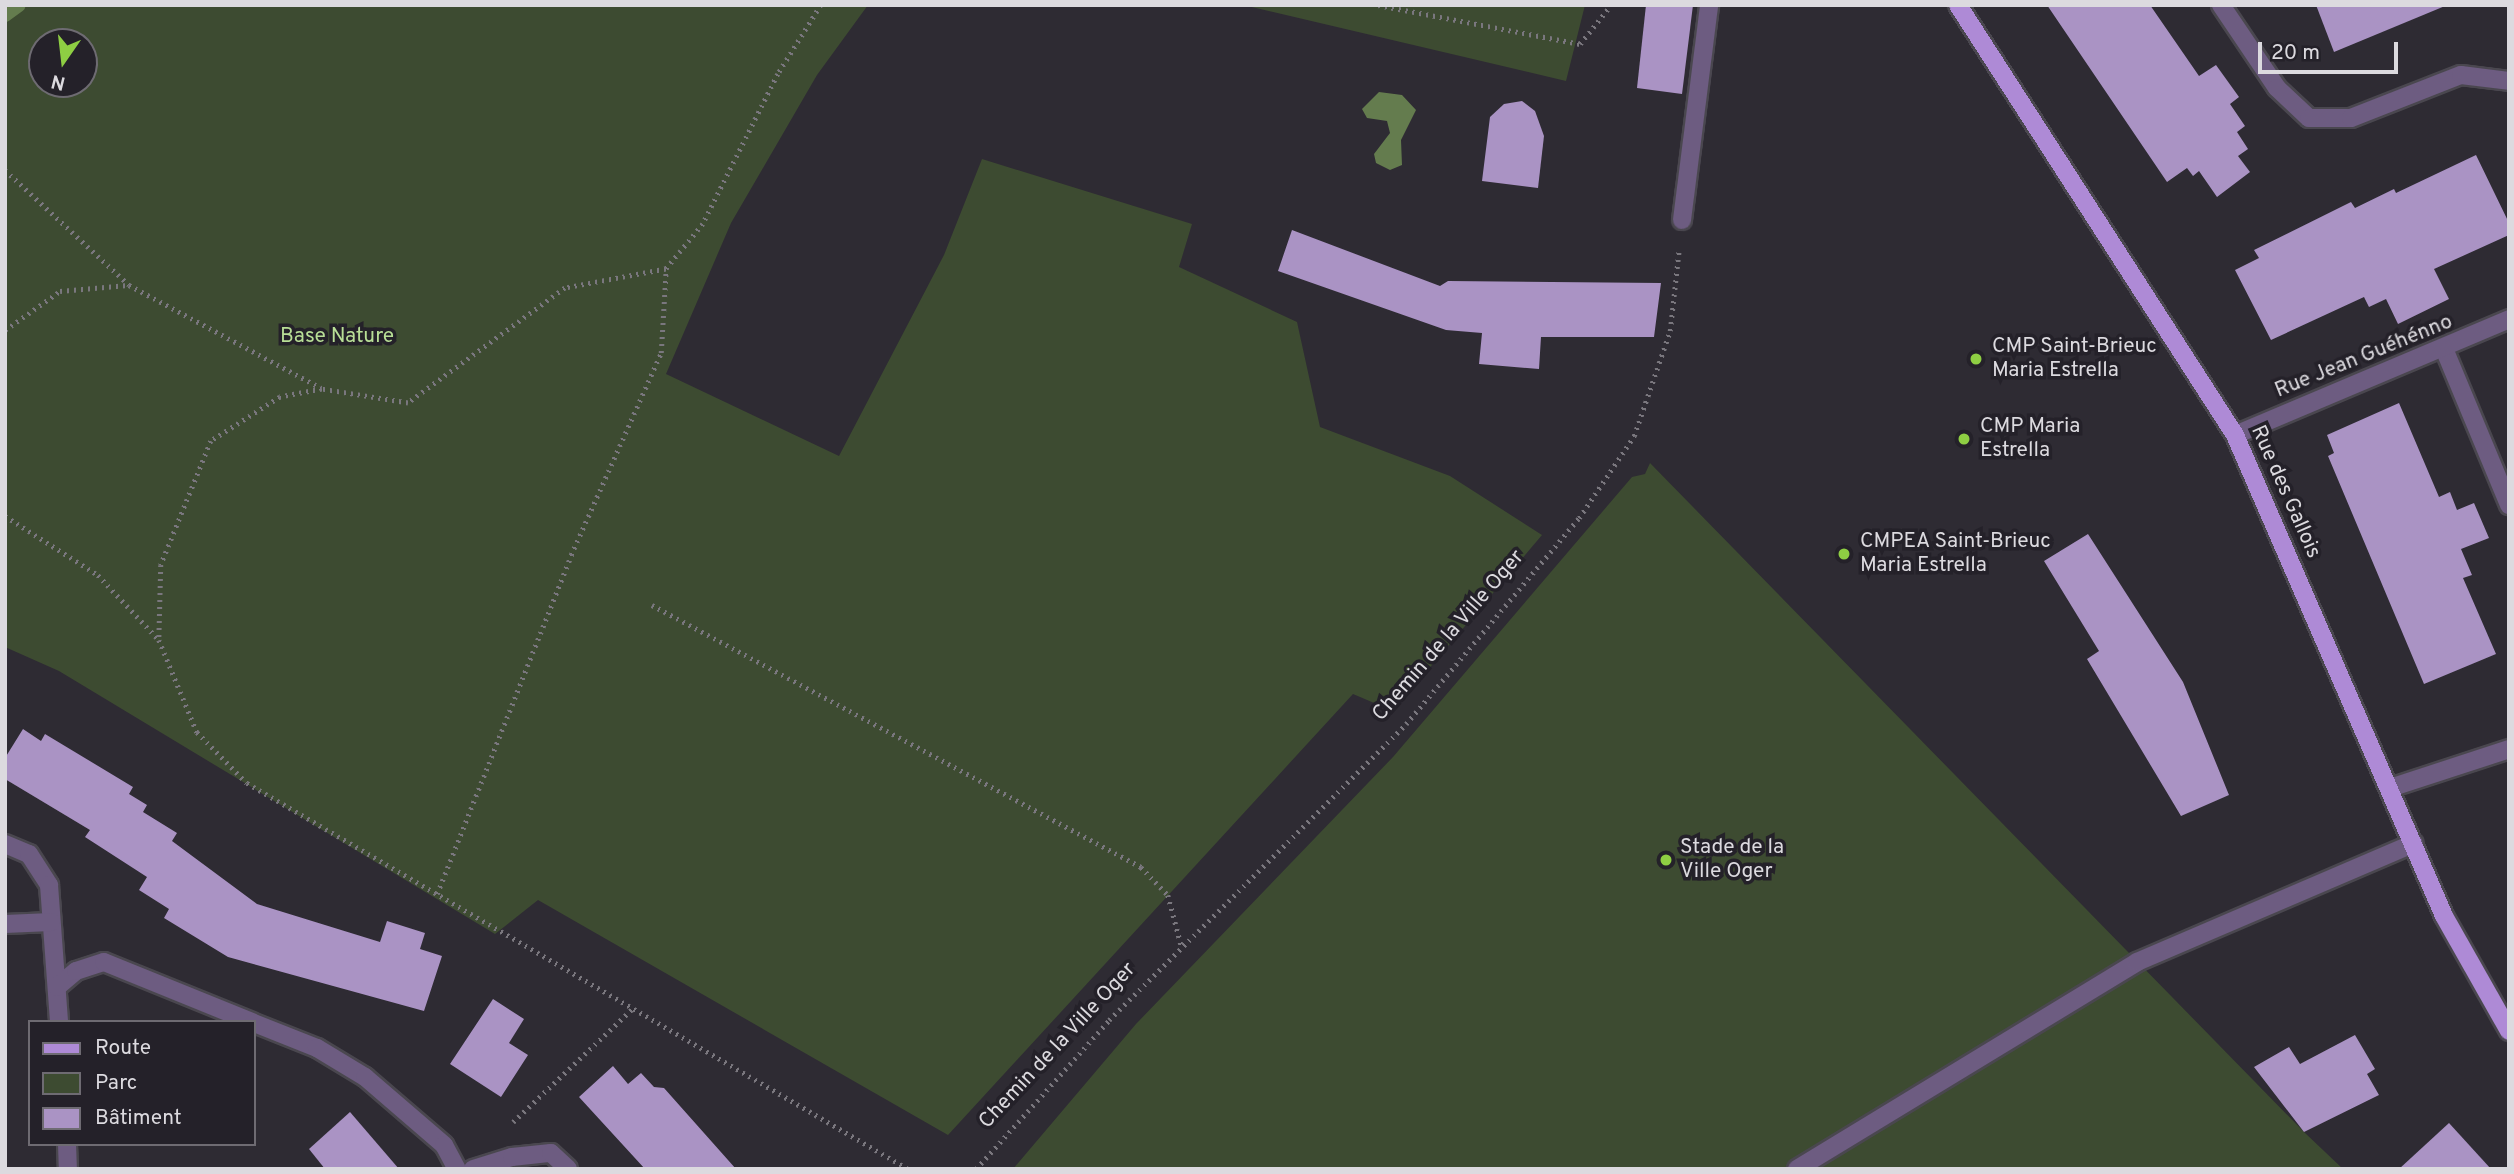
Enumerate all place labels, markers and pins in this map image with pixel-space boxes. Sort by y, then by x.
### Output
place label: CMP Saint-Brieuc Maria Estrella [1992,334,2157,384]
marker: CMP Saint-Brieuc Maria Estrella [1966,349,1986,369]
place label: CMP Maria Estrella [1980,414,2080,464]
marker: CMP Maria Estrella [1954,429,1974,449]
place label: CMPEA Saint-Brieuc Maria Estrella [1860,529,2052,579]
marker: CMPEA Saint-Brieuc Maria Estrella [1834,544,1854,564]
place label: Stade de la Ville Oger [1680,835,1784,885]
marker: Stade de la Ville Oger [1658,852,1674,868]

